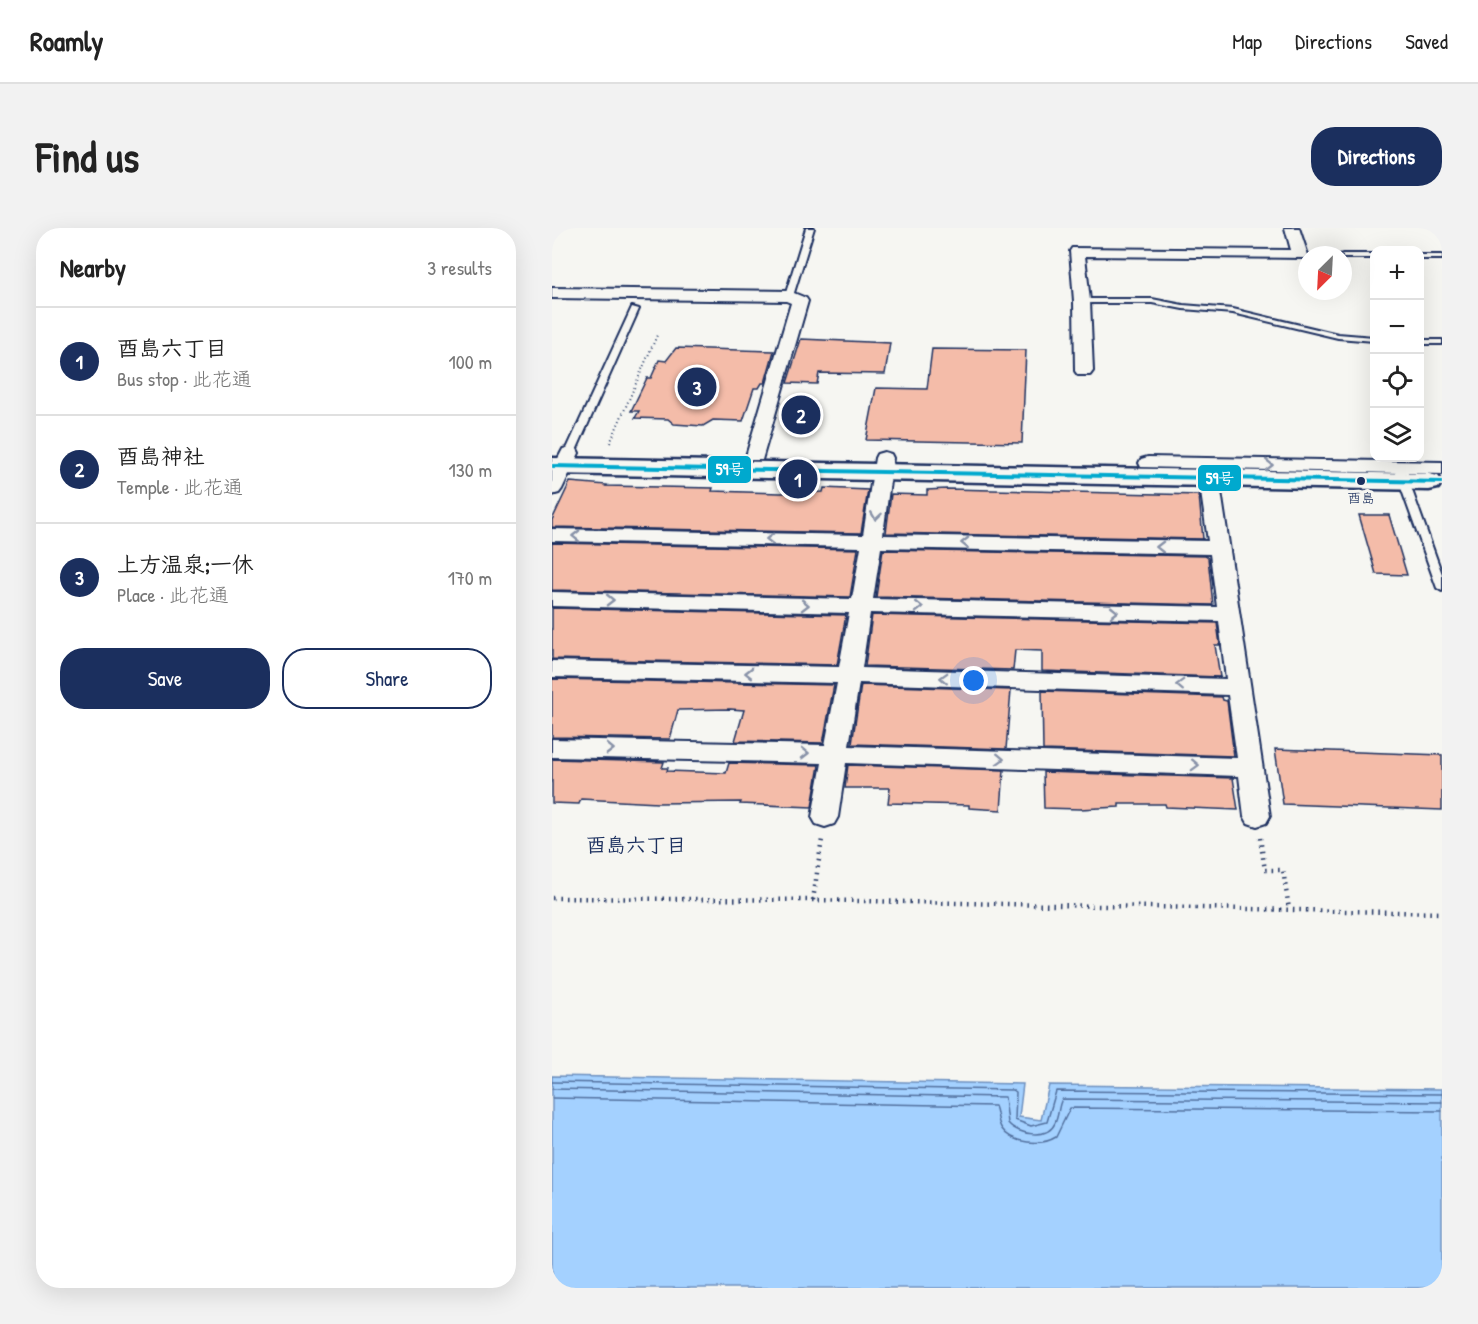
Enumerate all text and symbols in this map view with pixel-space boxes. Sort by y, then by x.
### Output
text: Roamly [30,22,103,60]
text: Map [1232,27,1262,56]
text: Directions [1295,27,1372,56]
text: Saved [1405,27,1448,56]
button: Directions [1311,127,1442,186]
text: Find us [36,128,139,185]
north arrow [1298,246,1352,300]
map controls [1370,246,1424,462]
button: + [1370,246,1424,300]
text: Nearby [60,250,126,285]
text: 3 results [427,254,492,281]
button: − [1370,300,1424,354]
text: 酉島六丁目 [117,333,227,363]
text: 1 [76,348,83,375]
text: 100 m [449,348,492,375]
button: locate [1370,354,1424,408]
pin: 3 [678,364,716,410]
text: Bus stop · 此花通 [117,365,252,392]
pin: 2 [782,392,820,438]
button: layers [1370,408,1424,462]
text: 酉島神社 [117,441,205,471]
line badge: 59号 [707,455,752,484]
text: 2 [75,456,84,483]
text: 130 m [449,456,492,483]
pin: 1 [778,456,818,502]
text: 59号 [716,458,744,480]
one-way arrow [1265,459,1274,471]
line badge: 59号 [1197,464,1242,492]
text: 59号 [1206,467,1234,489]
text: Temple · 此花通 [117,473,243,500]
marker: 酉島 [1355,475,1367,487]
place label: 酉島 [1347,488,1375,507]
one-way arrow [870,512,882,521]
one-way arrow [571,530,580,542]
one-way arrow [766,533,775,546]
one-way arrow [961,537,970,549]
one-way arrow [1156,541,1165,553]
text: 上方温泉;一休 [117,549,254,579]
text: 3 [75,564,84,591]
text: 170 m [448,564,492,591]
text: Place · 此花通 [117,581,229,608]
one-way arrow [606,594,615,606]
one-way arrow [801,598,810,611]
one-way arrow [914,601,923,613]
one-way arrow [1109,605,1118,618]
button: Save [60,648,270,709]
button: Share [282,648,492,709]
your location [959,666,988,695]
one-way arrow [744,667,753,679]
one-way arrow [939,672,948,684]
one-way arrow [1176,679,1185,692]
one-way arrow [606,743,615,755]
one-way arrow [801,747,810,759]
one-way arrow [996,752,1005,765]
one-way arrow [1191,759,1200,771]
district label: 酉島六丁目 [586,831,686,858]

